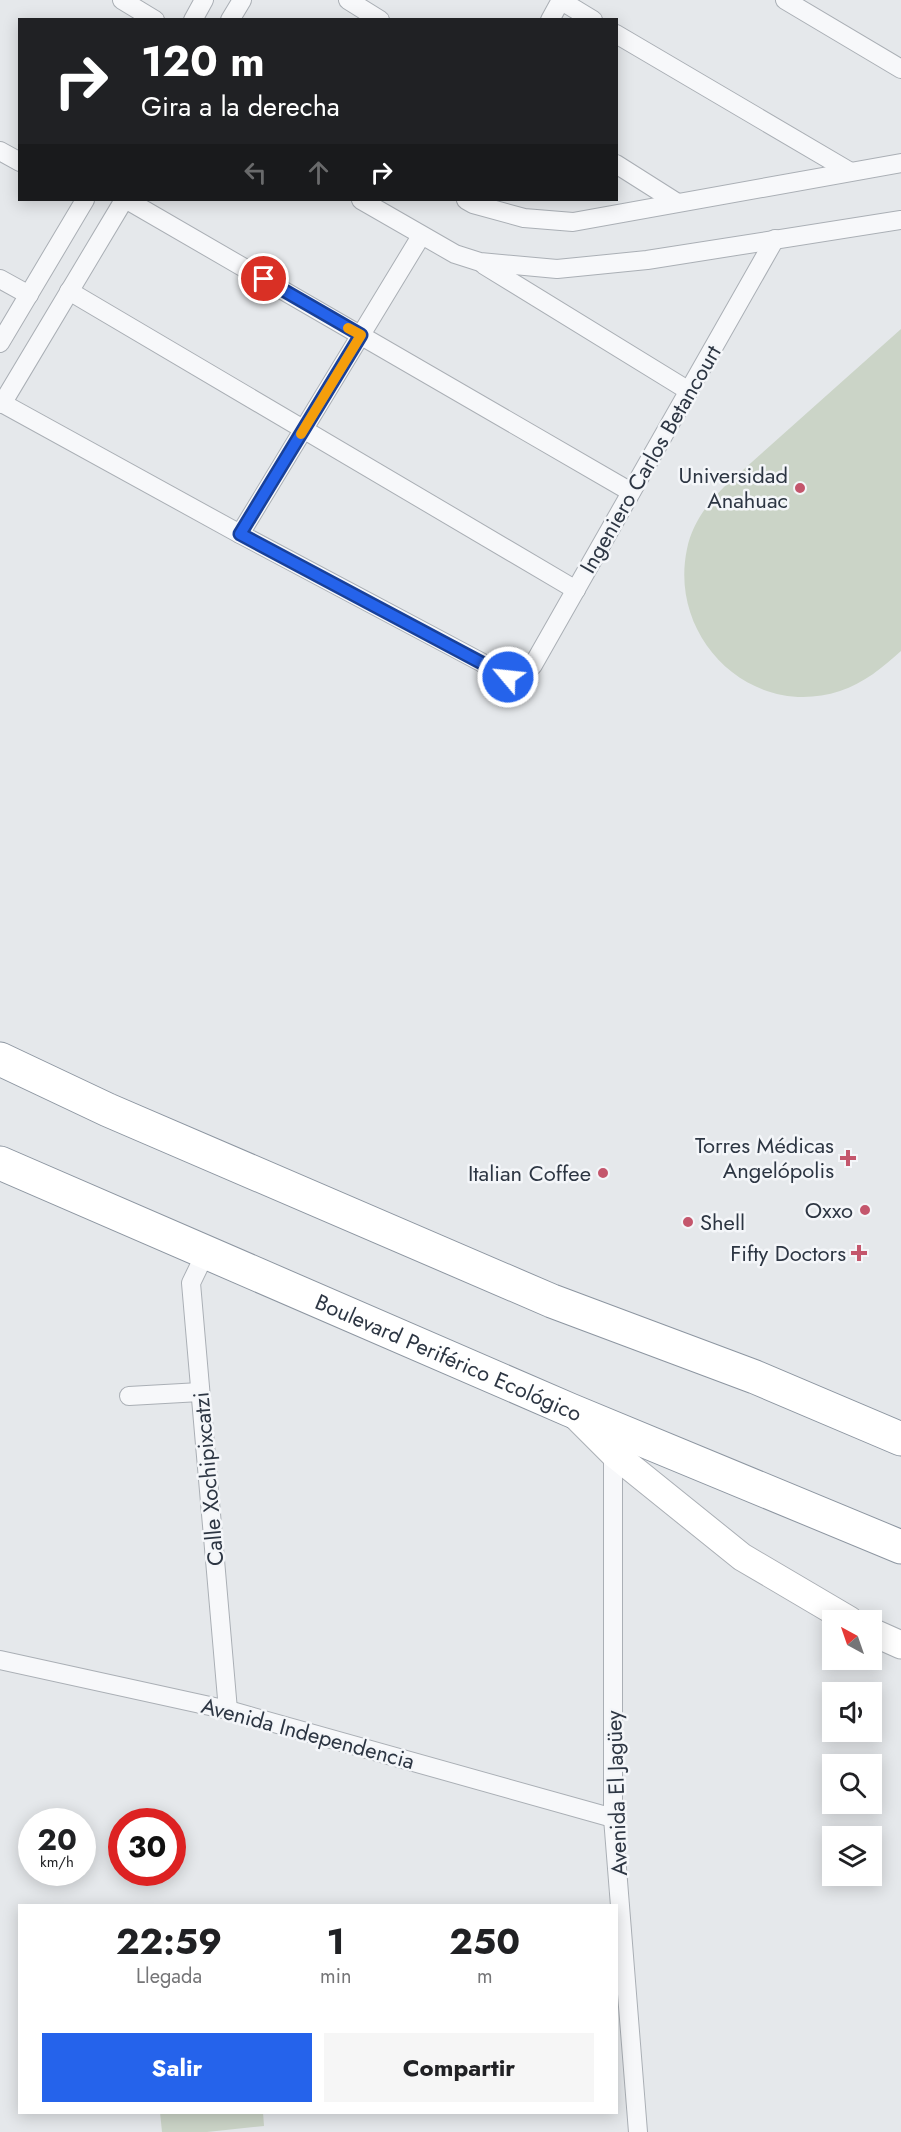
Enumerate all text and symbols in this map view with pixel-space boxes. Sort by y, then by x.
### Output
text: 120 m [141,31,265,92]
icon: right [42,42,120,120]
text: Gira a la derecha [141,87,340,126]
icon: left [239,156,272,189]
icon: ahead [302,156,335,189]
icon: right [365,156,398,189]
pin [238,253,289,304]
icon: arrive [247,262,280,295]
street label: Ingeniero Carlos Betancourt [571,338,729,579]
place label: Universidad Anahuac [678,459,788,516]
marker: Universidad Anahuac [793,481,807,495]
position arrow [476,645,540,709]
place label: Torres Médicas Angelópolis [695,1129,834,1186]
marker: Torres Médicas Angelópolis [839,1149,857,1167]
place label: Italian Coffee [468,1157,591,1189]
marker: Italian Coffee [596,1166,610,1180]
place label: Oxxo [805,1194,853,1226]
marker: Oxxo [858,1203,872,1217]
place label: Shell [700,1206,745,1238]
marker: Shell [681,1215,695,1229]
place label: Fifty Doctors [730,1237,846,1269]
marker: Fifty Doctors [850,1244,868,1262]
street label: Boulevard Periférico Ecológico [310,1286,587,1429]
street label: Calle Xochipixcatzi [184,1391,232,1567]
north arrow [822,1610,882,1670]
map controls [822,1610,882,1886]
button: sound [822,1682,882,1742]
street label: Avenida Independencia [198,1689,418,1777]
street label: Avenida El Jagüey [597,1709,635,1876]
button: search [822,1754,882,1814]
speed limit sign: 30 [108,1808,186,1886]
text: 20 [37,1818,77,1861]
button: layers [822,1826,882,1886]
text: km/h [40,1851,74,1873]
text: 22:59 [116,1915,222,1967]
text: 1 [327,1915,345,1967]
text: 250 [449,1915,520,1967]
text: Llegada [136,1962,202,1991]
text: min [320,1962,351,1991]
text: m [477,1962,493,1991]
button: Salir [42,2033,312,2102]
button: Compartir [324,2033,594,2102]

